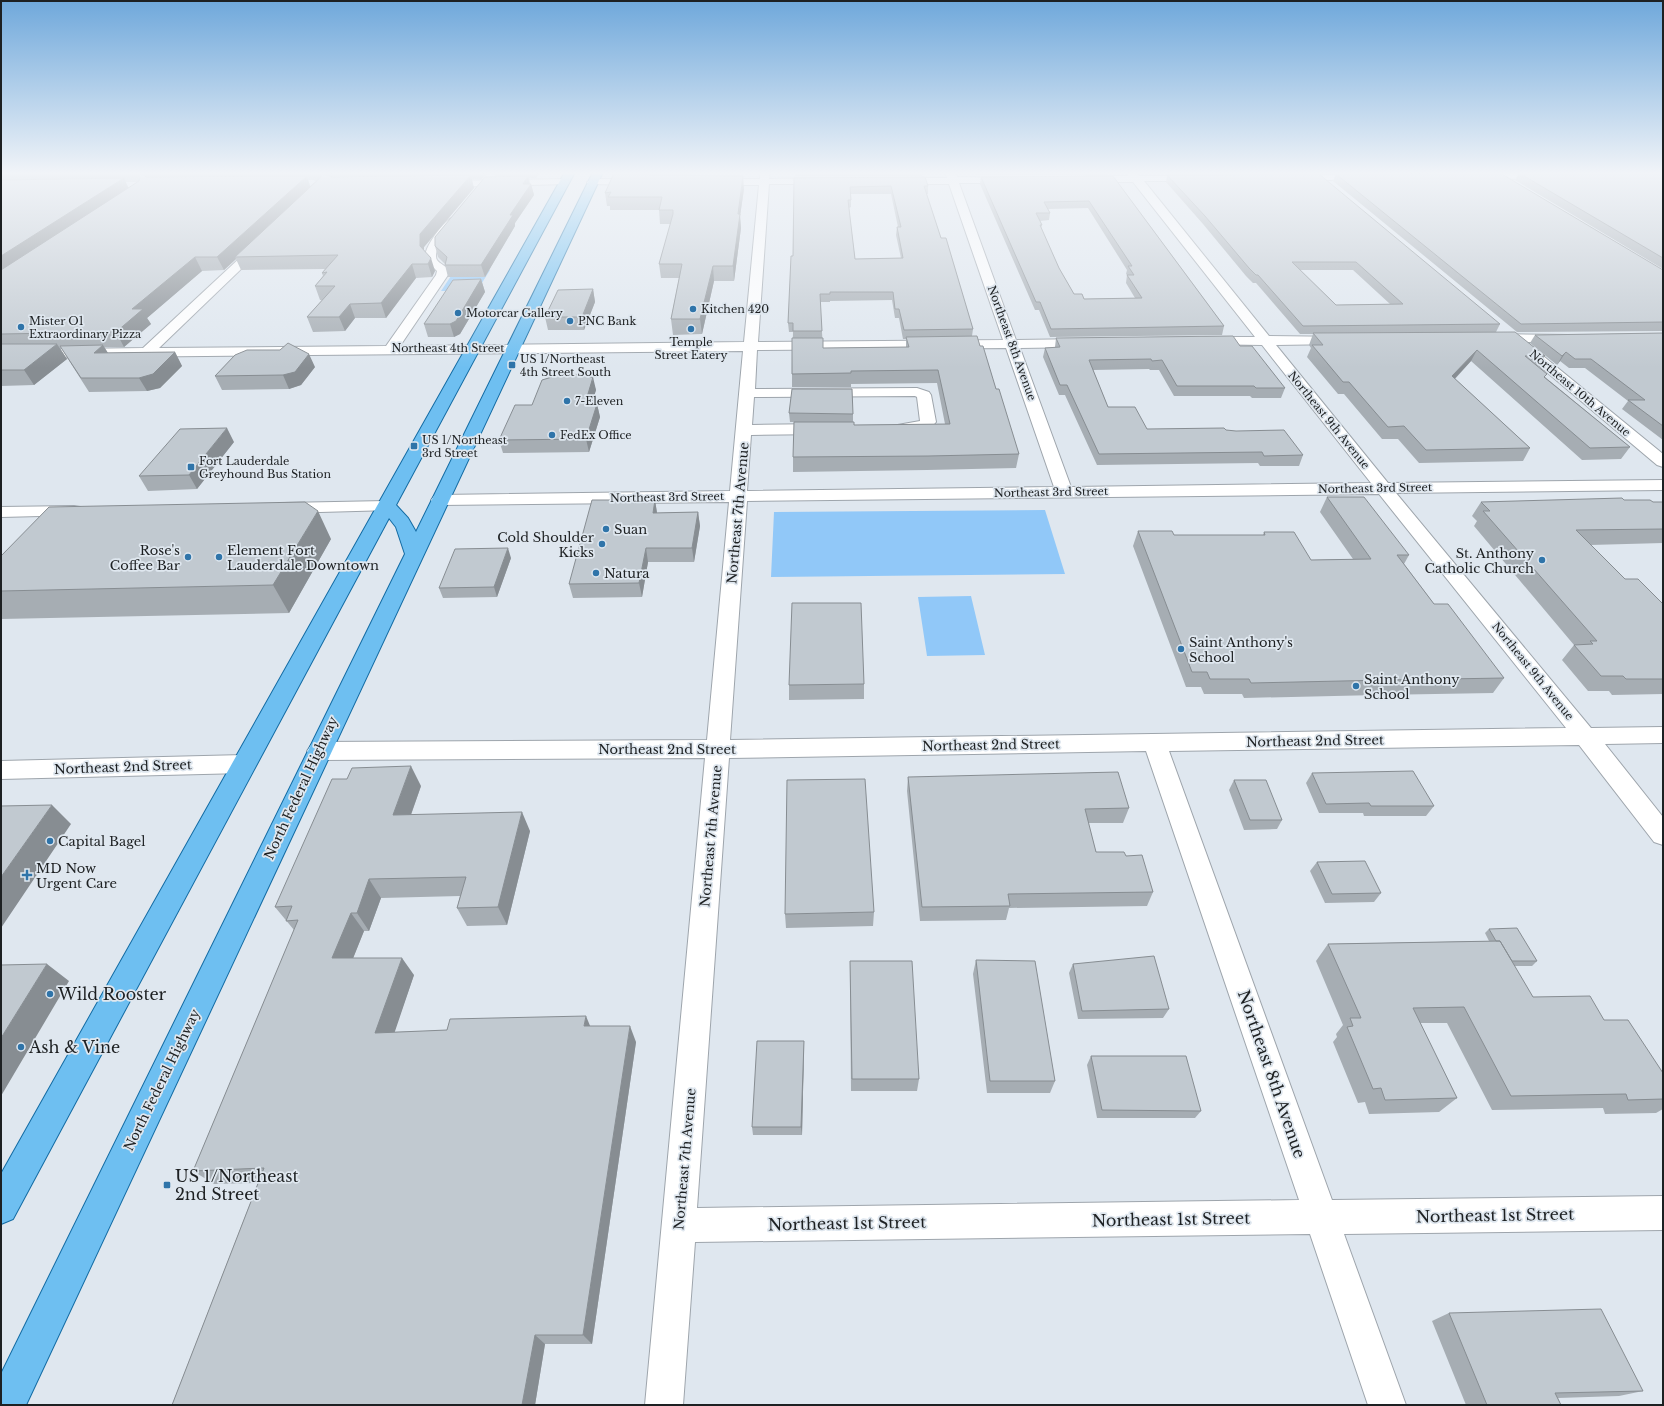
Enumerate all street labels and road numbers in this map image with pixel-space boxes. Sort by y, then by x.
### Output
street label: Northeast 8th Avenue [985,284,1039,402]
street label: Northeast 4th Street [392,341,505,355]
street label: Northeast 10th Avenue [1527,347,1633,439]
street label: Northeast 9th Avenue [1285,368,1373,472]
street label: Northeast 7th Avenue [723,441,753,585]
street label: Northeast 3rd Street [1318,480,1433,496]
street label: Northeast 3rd Street [994,484,1109,500]
street label: Northeast 3rd Street [610,489,725,505]
street label: Northeast 9th Avenue [1489,619,1577,723]
street label: North Federal Highway [260,713,342,862]
street label: Northeast 2nd Street [1246,731,1384,751]
street label: Northeast 2nd Street [922,735,1060,755]
street label: Northeast 2nd Street [598,741,736,758]
street label: Northeast 2nd Street [54,756,192,778]
street label: Northeast 7th Avenue [696,764,726,908]
street label: Northeast 8th Avenue [1234,987,1310,1161]
street label: North Federal Highway [120,1006,204,1154]
street label: Northeast 7th Avenue [670,1087,700,1231]
street label: Northeast 1st Street [1416,1204,1574,1226]
street label: Northeast 1st Street [1092,1208,1250,1230]
street label: Northeast 1st Street [768,1212,926,1234]

